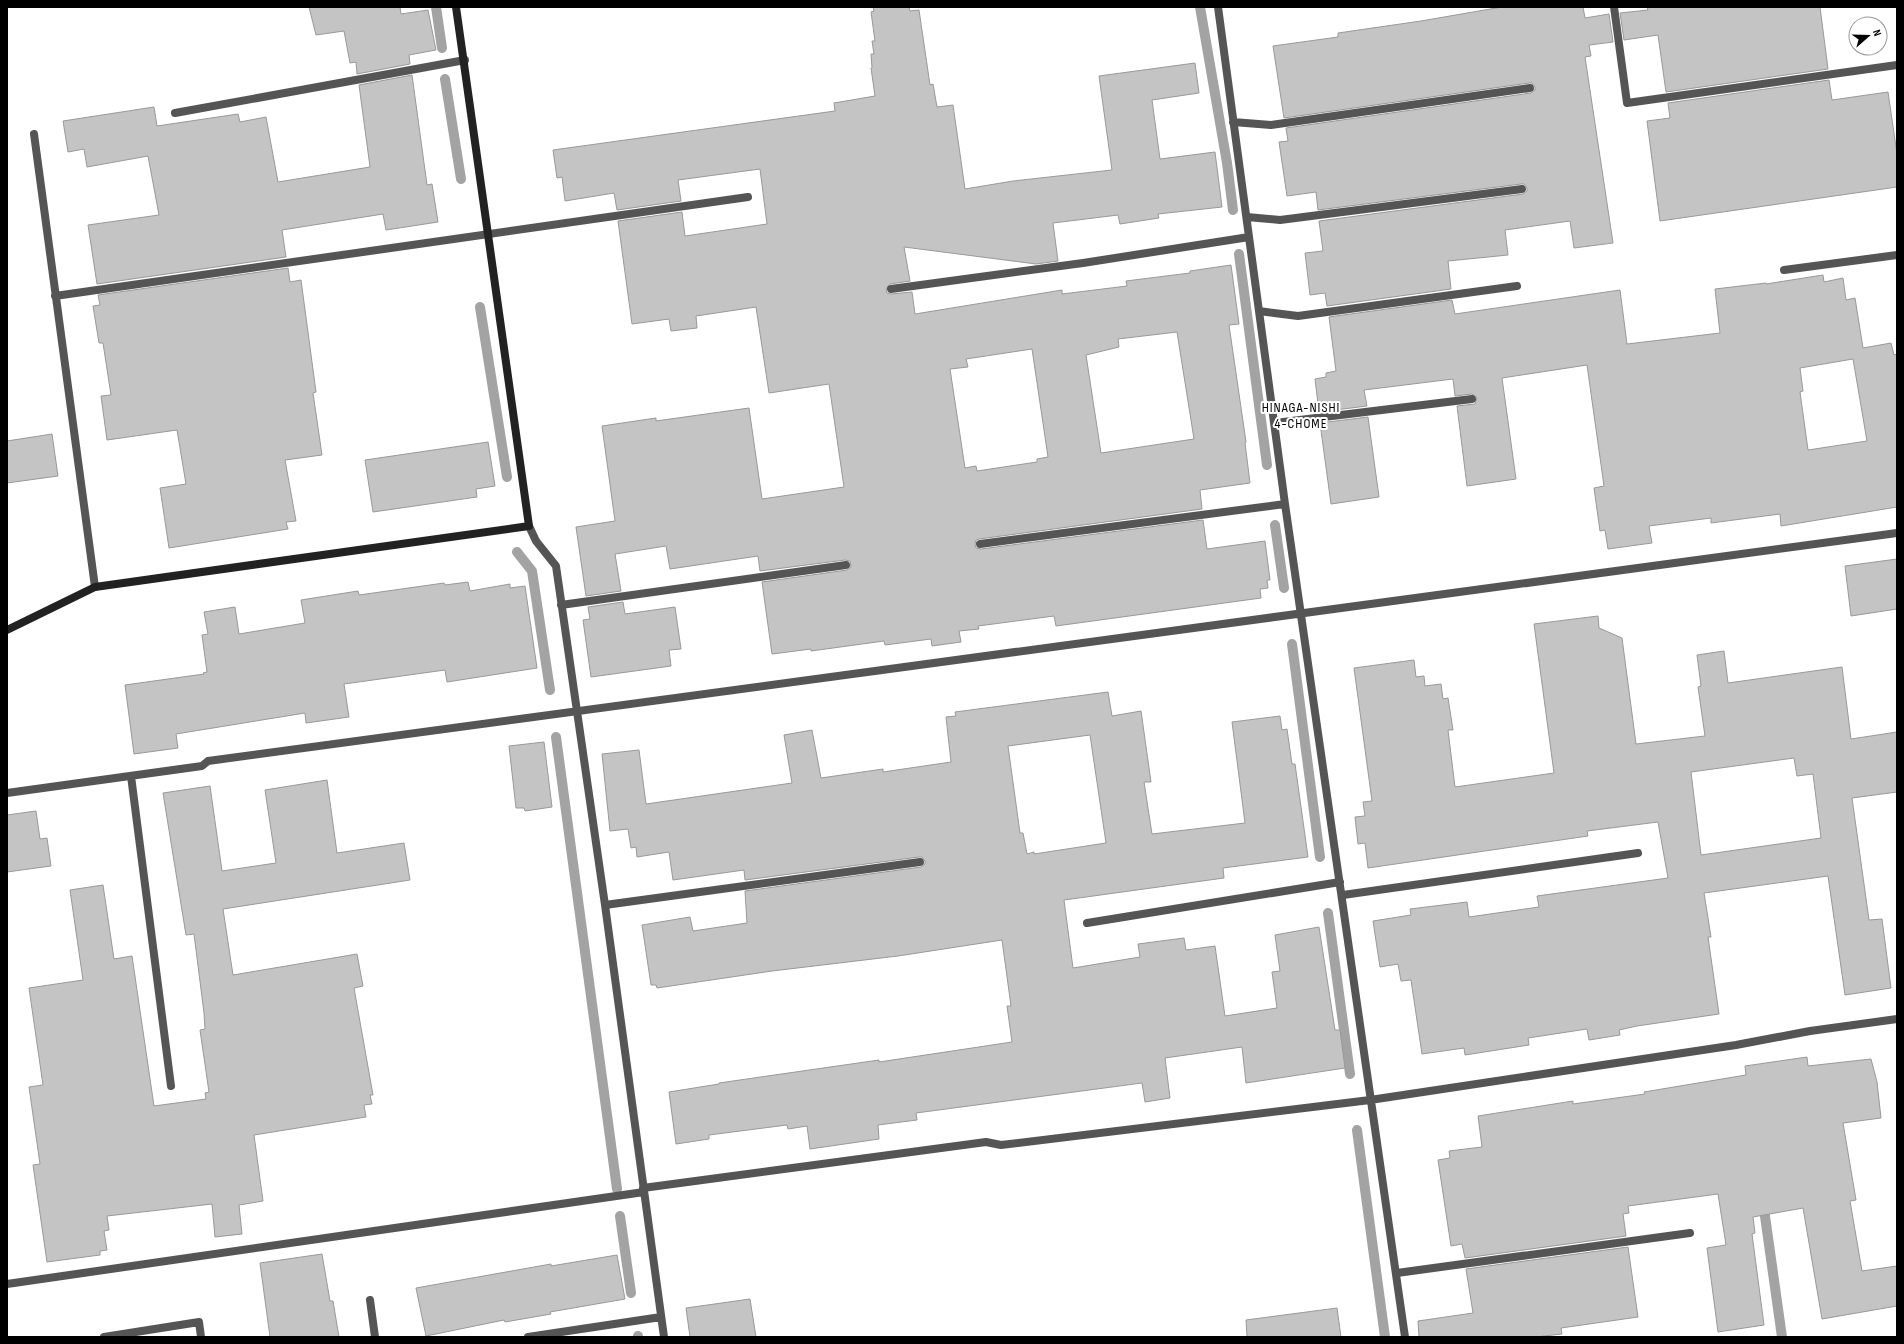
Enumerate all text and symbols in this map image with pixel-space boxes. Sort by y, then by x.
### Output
north arrow [1848,16,1888,56]
text: N [1870,28,1884,38]
district label: HINAGA-NISHI 4-CHOME [1262,399,1340,432]

